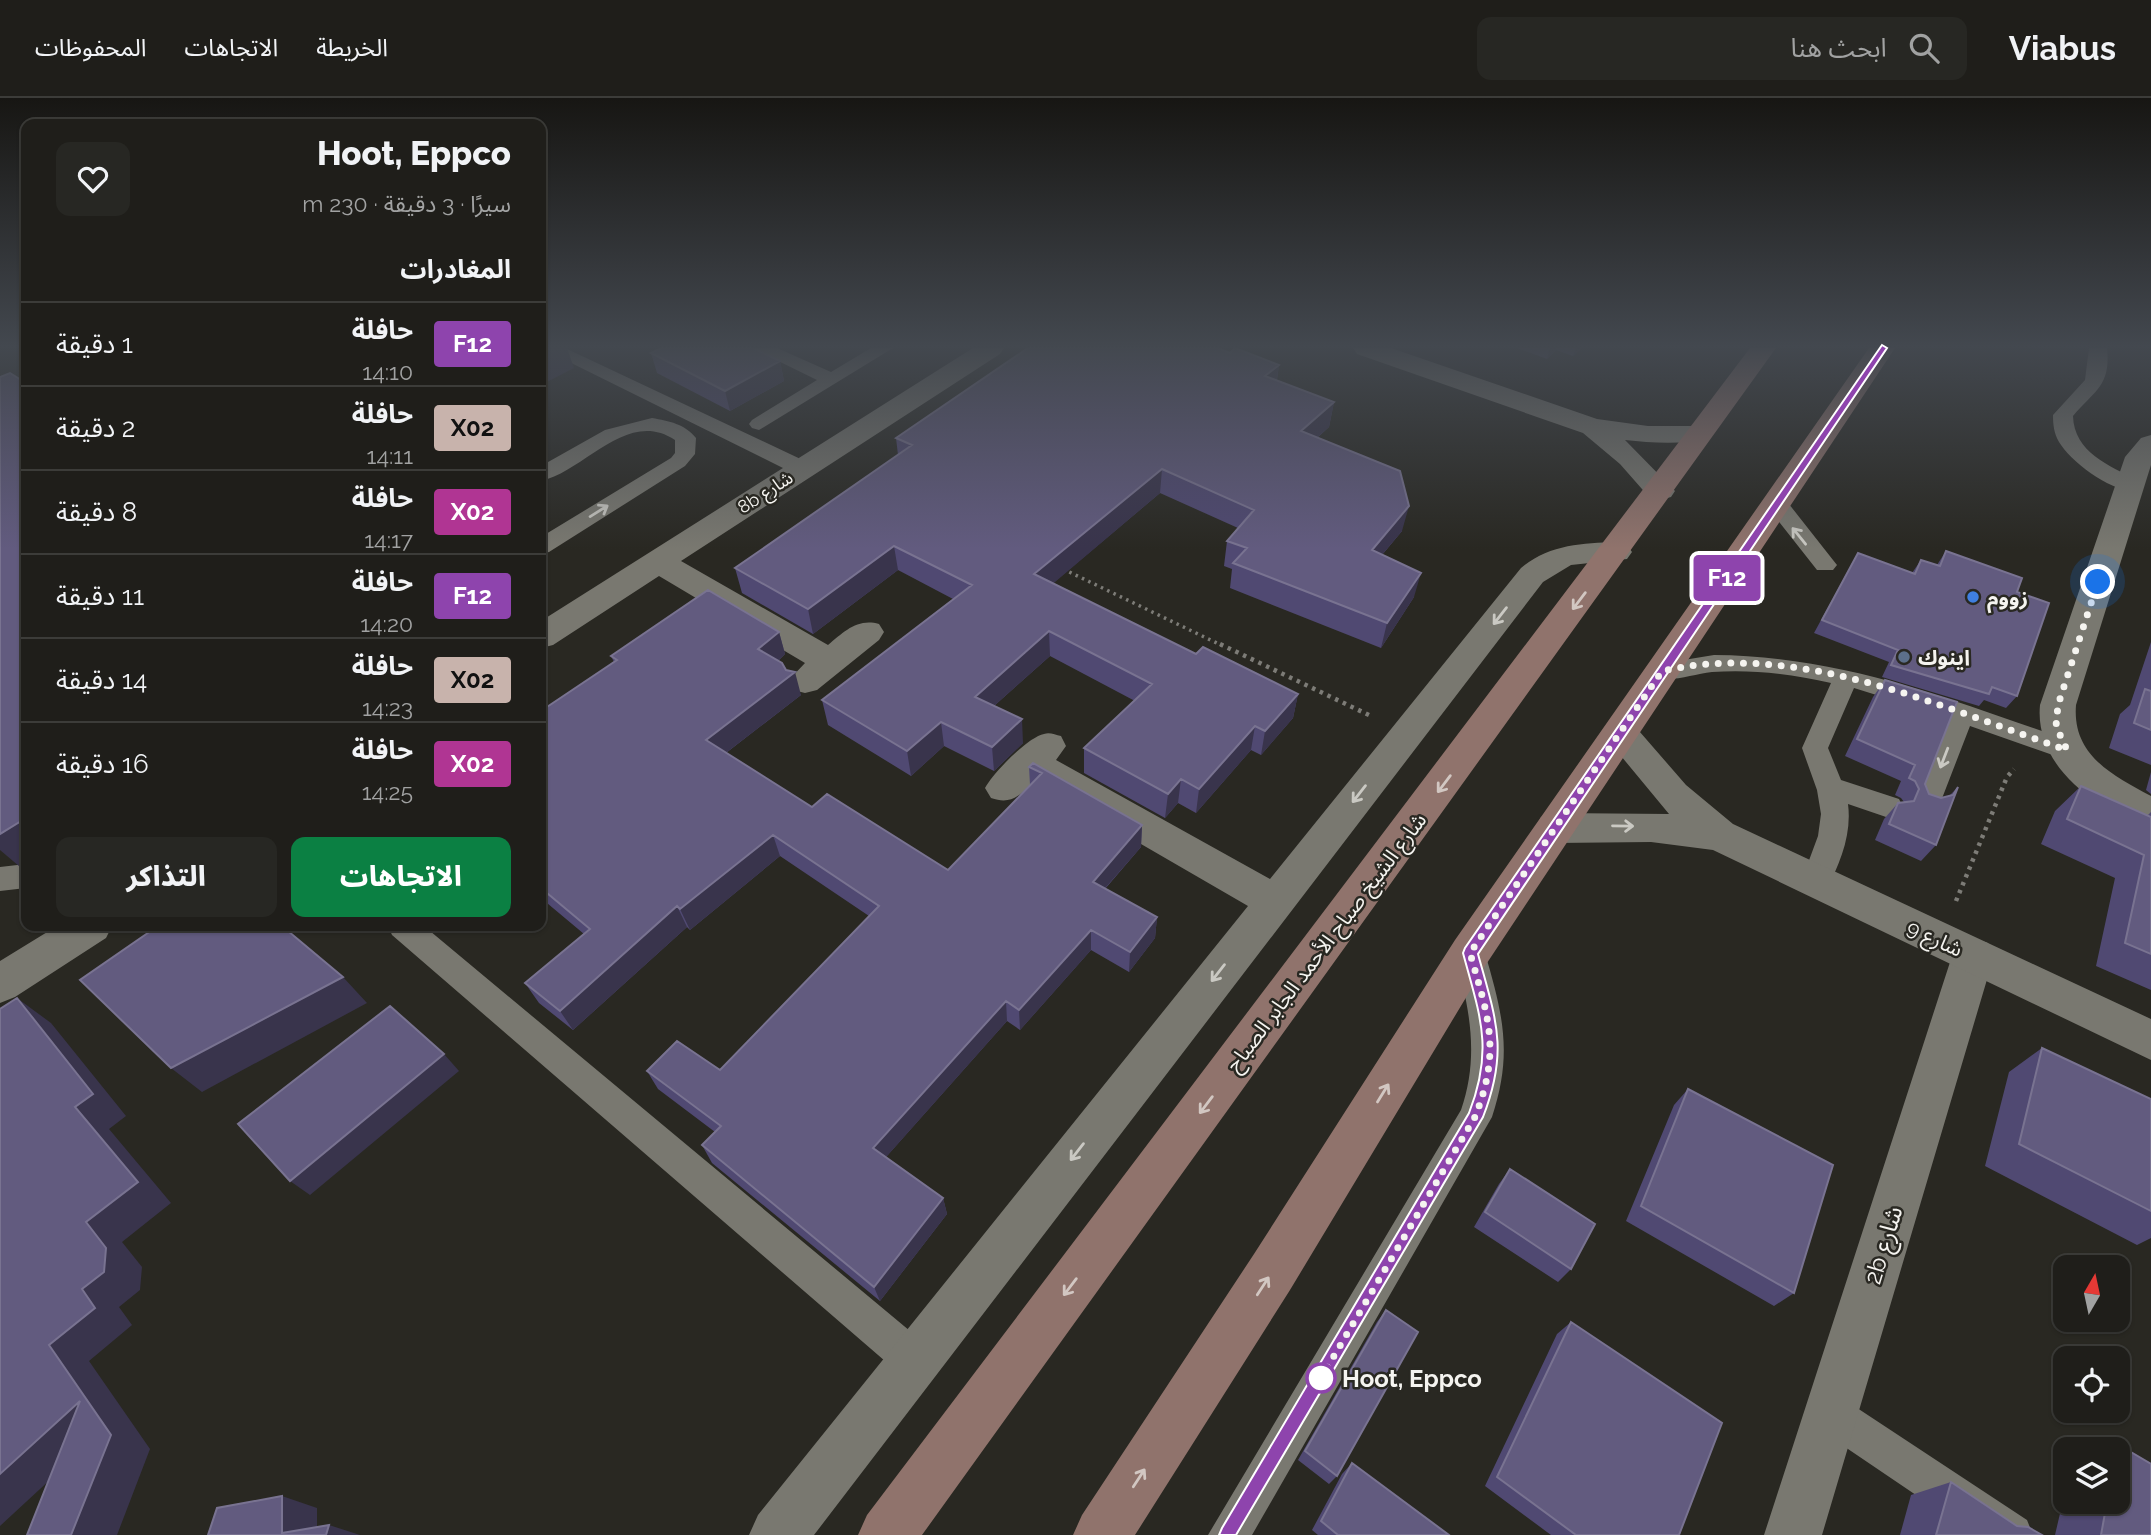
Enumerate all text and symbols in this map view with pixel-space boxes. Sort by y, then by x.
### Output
search box [1477,17,1967,80]
icon: search [1905,29,1943,67]
text: Viabus [2009,29,2116,68]
text: المحفوظات [35,33,146,62]
text: الاتجاهات [184,33,278,62]
text: الخريطة [316,33,388,62]
text: ابحث هنا [1791,33,1887,63]
text: Hoot, Eppco [317,134,511,173]
button: heart [56,142,130,216]
text: سيرًا · 3 دقيقة · 230 m [302,190,511,217]
text: المغادرات [400,254,511,284]
text: حافلة [352,315,413,345]
text: 1 دقيقة [56,329,133,359]
text: F12 [453,329,492,358]
text: 14:10 [362,358,413,385]
text: حافلة [352,399,413,429]
text: 2 دقيقة [56,413,135,443]
text: X02 [451,413,494,442]
text: 14:11 [367,442,413,469]
street label: 8b شارع [734,466,799,521]
text: حافلة [352,483,413,513]
text: 8 دقيقة [56,497,137,527]
text: X02 [451,497,494,526]
one-way arrow [588,504,608,518]
text: 14:17 [364,526,413,553]
one-way arrow [1792,527,1807,546]
line badge: F12 [1687,555,1767,601]
text: F12 [1707,563,1747,592]
your location [2080,564,2115,599]
text: حافلة [352,567,413,597]
text: 11 دقيقة [56,581,144,611]
text: F12 [453,581,492,610]
place label: زووم [1987,585,2028,614]
marker: زووم [1965,589,1981,605]
one-way arrow [1572,591,1586,610]
one-way arrow [1492,606,1507,624]
text: 14:20 [360,610,413,637]
place label: اينوك [1918,645,1970,670]
marker: اينوك [1896,649,1912,665]
text: حافلة [352,651,413,681]
text: 14 دقيقة [56,665,147,695]
text: X02 [451,665,494,694]
text: 14:23 [362,694,413,721]
text: حافلة [352,735,413,765]
one-way arrow [1937,746,1950,768]
text: 16 دقيقة [56,749,149,779]
text: X02 [451,749,494,778]
one-way arrow [1436,774,1451,793]
text: 14:25 [362,778,413,805]
one-way arrow [1351,784,1366,803]
street label: شارع الشيخ صباح الأحمد الجابر الصباح [1221,808,1434,1078]
one-way arrow [1611,820,1634,833]
button: التذاكر [56,837,277,917]
button: الاتجاهات [291,837,511,917]
street label: شارع 9 [1902,914,1967,964]
one-way arrow [1210,963,1225,981]
one-way arrow [1376,1084,1390,1104]
one-way arrow [1199,1095,1214,1114]
one-way arrow [1070,1142,1085,1160]
street label: 2b شارع [1857,1202,1911,1288]
north arrow [2053,1255,2130,1332]
map controls [2053,1255,2130,1514]
one-way arrow [1256,1277,1270,1297]
one-way arrow [1063,1278,1078,1296]
button: locate [2053,1346,2130,1423]
marker: Hoot, Eppco [1306,1363,1336,1393]
place label: Hoot, Eppco [1342,1364,1482,1393]
button: layers [2053,1437,2130,1514]
one-way arrow [1133,1468,1147,1488]

